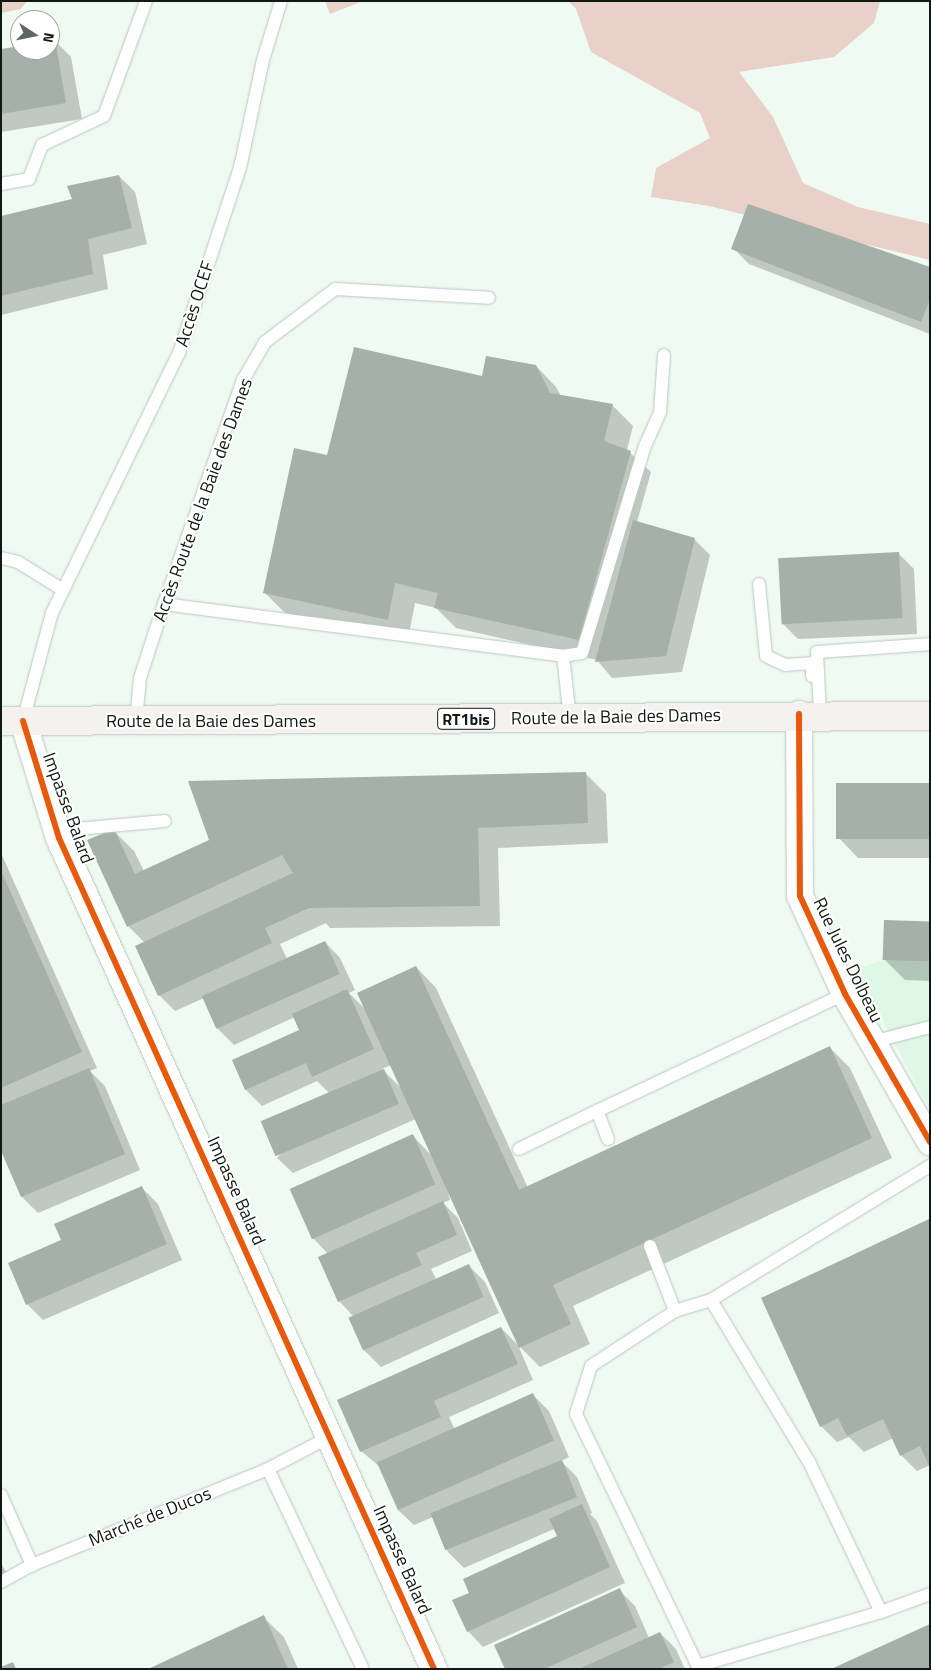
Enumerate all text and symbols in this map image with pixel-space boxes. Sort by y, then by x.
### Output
north arrow [10,10,60,60]
text: N [38,31,60,45]
street label: Accès OCEF [171,259,219,349]
street label: Accès Route de la Baie des Dames [149,375,257,625]
street label: Route de la Baie des Dames [511,704,721,730]
road number: RT1bis [436,706,496,732]
street label: Route de la Baie des Dames [106,710,316,732]
street label: Impasse Balard [38,750,98,866]
street label: Rue Jules Dolbeau [808,894,888,1026]
street label: Impasse Balard [202,1133,270,1249]
street label: Marché de Ducos [86,1483,214,1551]
street label: Impasse Balard [368,1502,436,1618]

